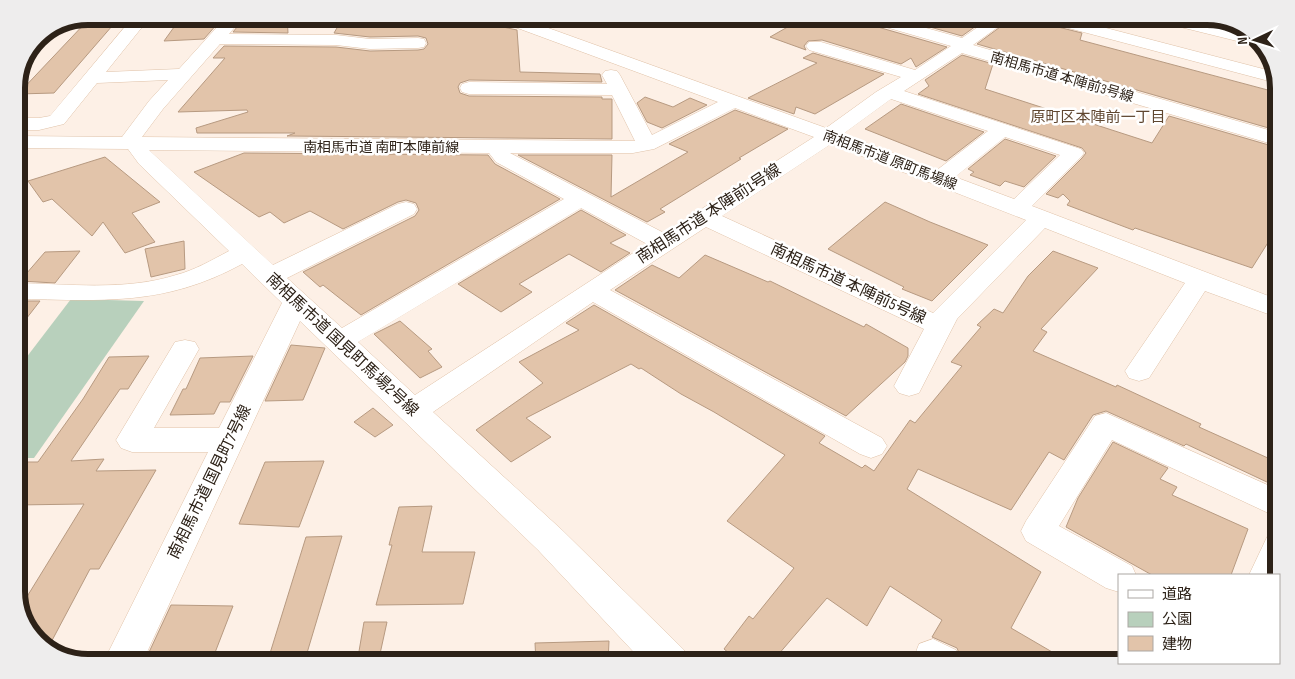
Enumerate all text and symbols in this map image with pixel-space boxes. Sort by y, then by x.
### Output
north arrow [1230,15,1280,65]
text: N [1234,37,1251,45]
street label: 南相馬市道 本陣前3号線 [988,48,1136,106]
district label: 原町区本陣前一丁目 [1030,108,1166,127]
street label: 南相馬市道 原町馬場線 [821,127,959,193]
street label: 南相馬市道 南町本陣前線 [303,139,459,156]
street label: 南相馬市道 本陣前1号線 [633,160,785,268]
street label: 南相馬市道 本陣前5号線 [767,240,929,328]
street label: 南相馬市道 国見町馬場2号線 [262,269,422,421]
street label: 南相馬市道 国見町7号線 [164,402,256,562]
legend [1118,574,1280,664]
text: 道路 [1162,585,1192,604]
text: 公園 [1162,610,1192,629]
text: 建物 [1162,635,1192,654]

